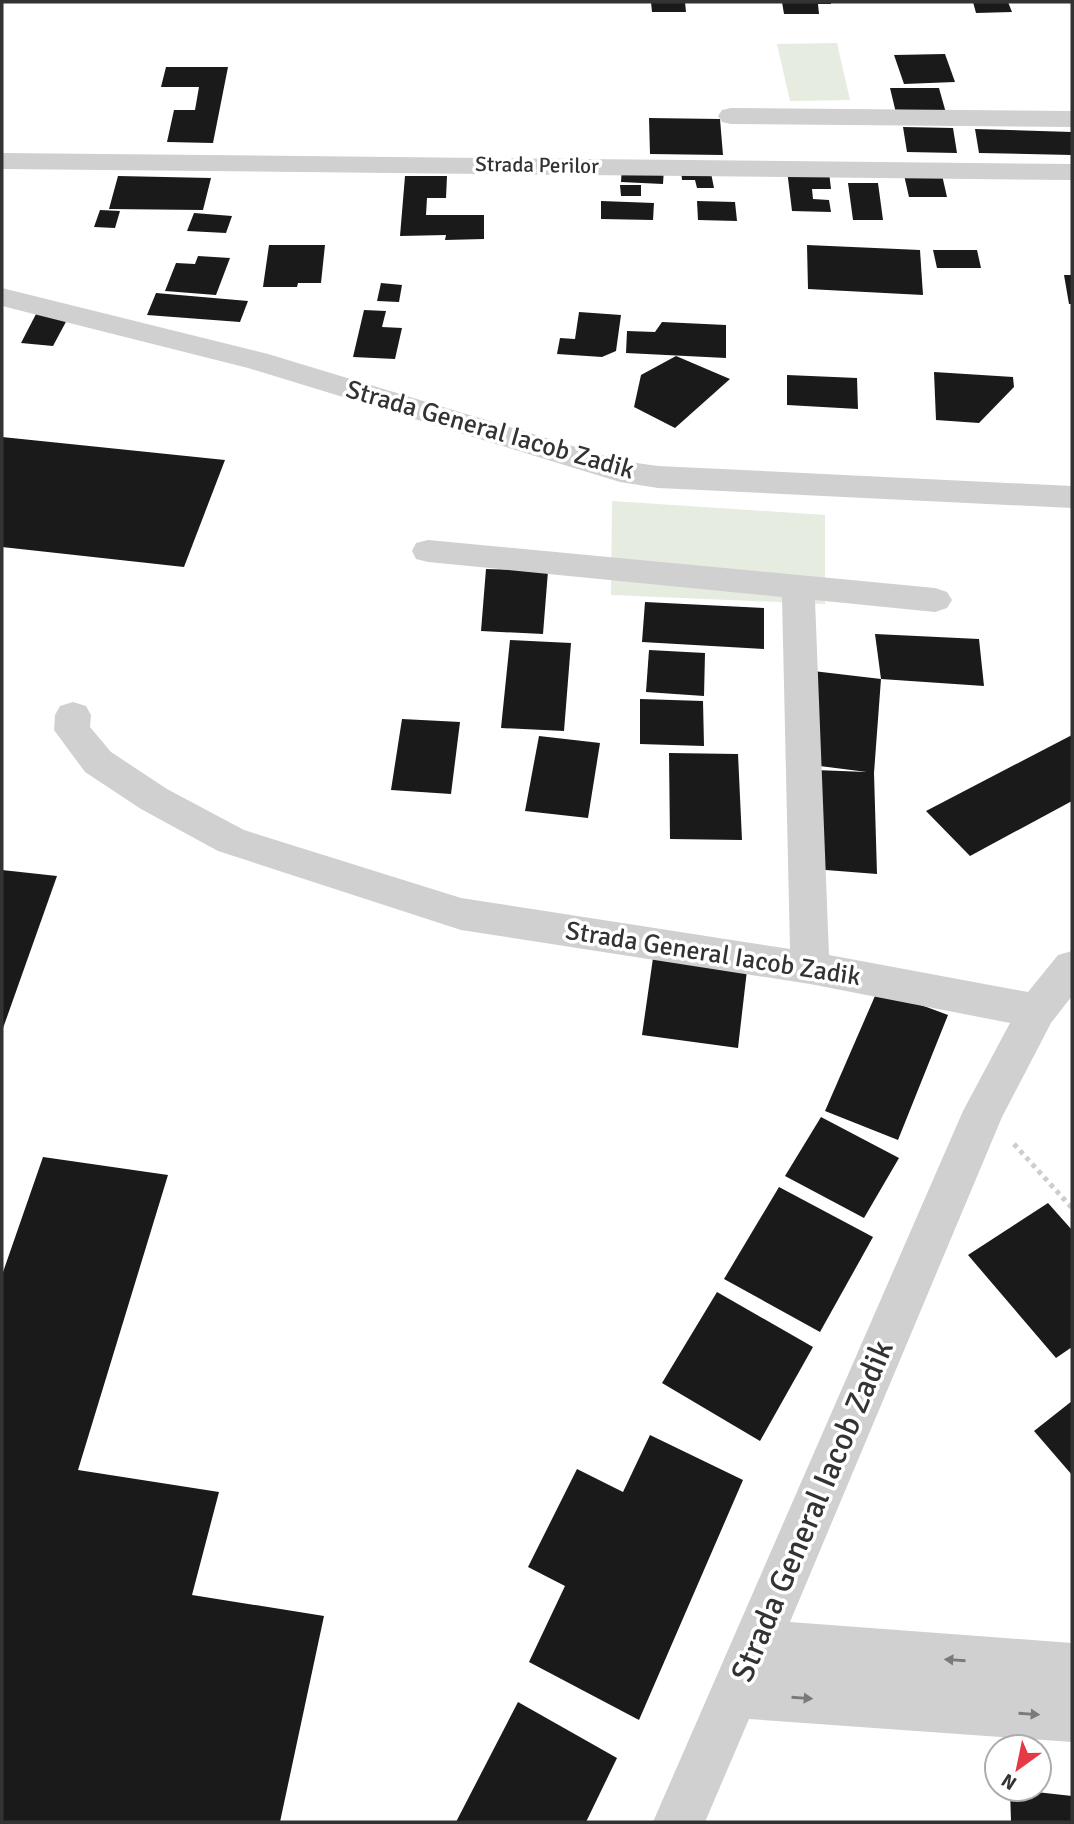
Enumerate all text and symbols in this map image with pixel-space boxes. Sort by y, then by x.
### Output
street label: Strada Perilor [475,151,599,179]
street label: Strada General Iacob Zadik [342,374,638,486]
street label: Strada General Iacob Zadik [563,915,863,993]
street label: Strada General Iacob Zadik [722,1334,902,1688]
one-way arrow [944,1654,966,1665]
one-way arrow [792,1693,814,1704]
one-way arrow [1018,1709,1040,1720]
north arrow [983,1733,1053,1803]
text: N [997,1768,1021,1795]

